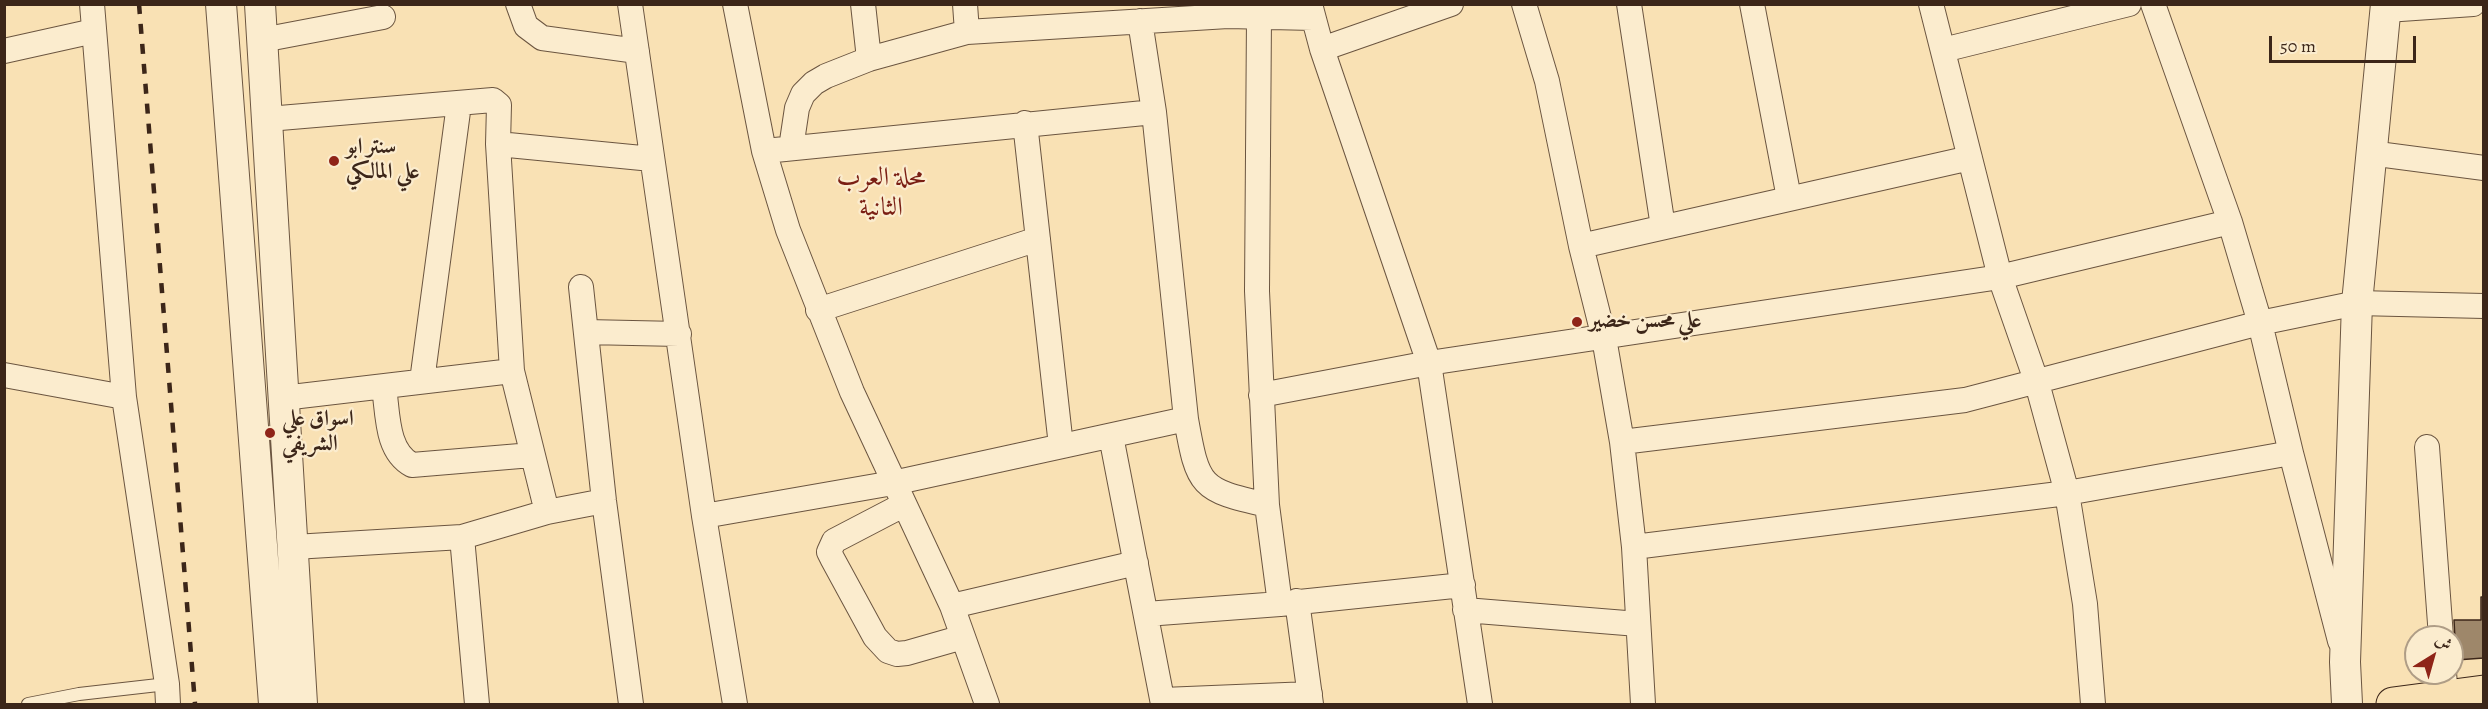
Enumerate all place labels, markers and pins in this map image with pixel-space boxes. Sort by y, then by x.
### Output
place label: سنتر ابو علي المالكي [346,135,420,186]
marker: سنتر ابو علي المالكي [327,154,341,168]
place label: علي محسن خضير [1589,309,1702,335]
marker: علي محسن خضير [1570,315,1584,329]
place label: اسواق علي الشريفي [282,407,354,458]
marker: اسواق علي الشريفي [263,426,277,440]

